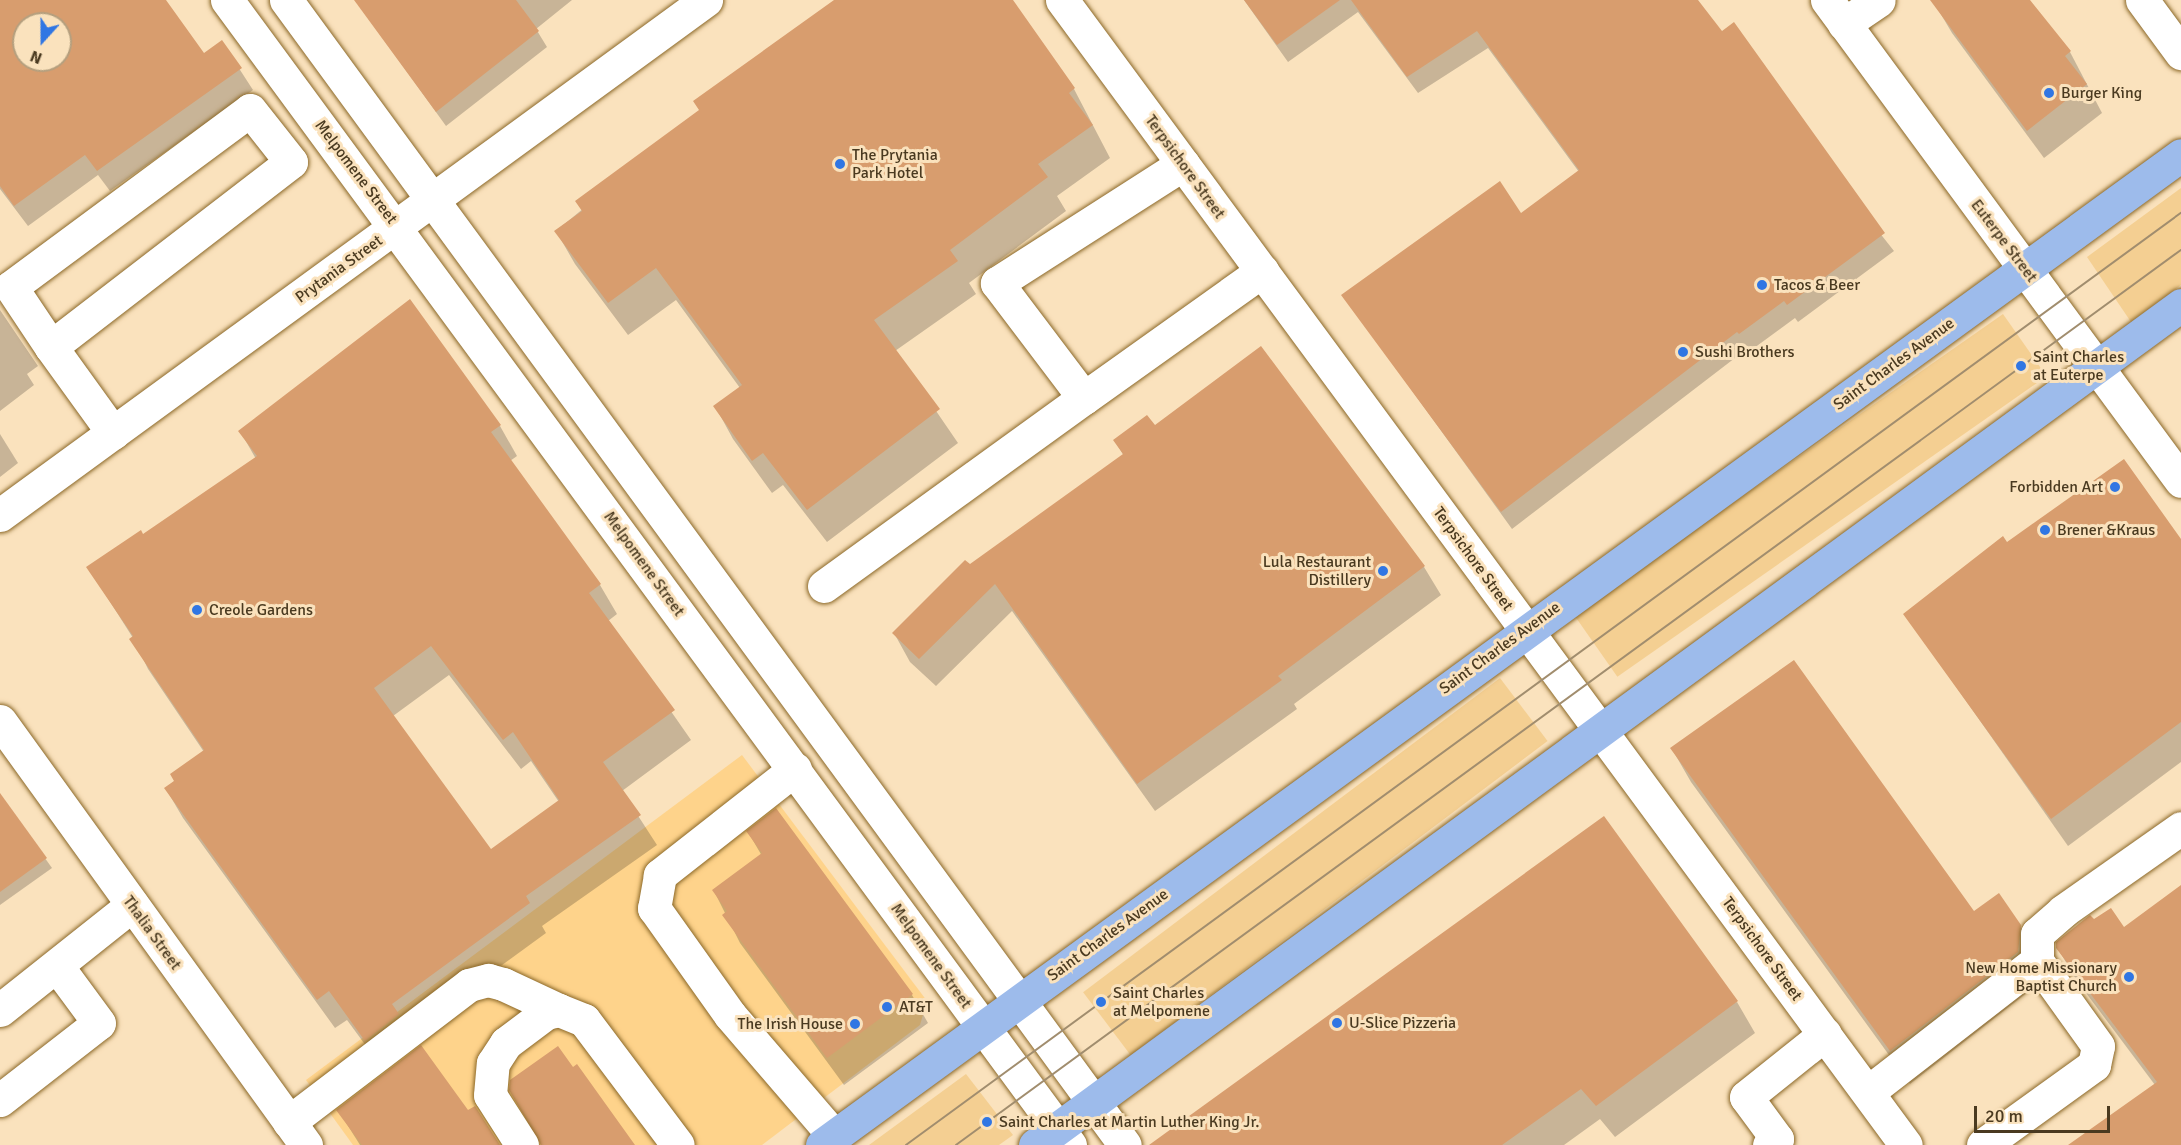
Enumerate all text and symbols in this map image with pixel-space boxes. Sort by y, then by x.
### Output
north arrow [12,12,72,72]
text: N [27,46,45,68]
place label: Burger King [2061,83,2142,103]
marker: Burger King [2042,86,2056,100]
street label: Terpsichore Street [1141,111,1229,223]
street label: Melpomene Street [311,116,401,228]
place label: The Prytania Park Hotel [852,145,938,183]
marker: The Prytania Park Hotel [833,157,847,171]
street label: Euterpe Street [1967,196,2041,286]
street label: Prytania Street [292,231,386,307]
place label: Tacos & Beer [1774,275,1860,295]
marker: Tacos & Beer [1755,278,1769,292]
street label: Saint Charles Avenue [1830,314,1958,414]
place label: Sushi Brothers [1695,342,1795,362]
marker: Sushi Brothers [1676,345,1690,359]
place label: Saint Charles at Euterpe [2033,347,2124,385]
marker: Saint Charles at Euterpe [2014,359,2028,373]
place label: Forbidden Art [2009,477,2103,497]
marker: Forbidden Art [2108,480,2122,494]
street label: Terpsichore Street [1429,503,1517,615]
street label: Melpomene Street [599,508,689,620]
place label: Brener &Kraus [2057,520,2155,540]
marker: Brener &Kraus [2038,523,2052,537]
place label: Lula Restaurant Distillery [1263,552,1371,590]
marker: Lula Restaurant Distillery [1376,564,1390,578]
street label: Saint Charles Avenue [1436,598,1564,698]
place label: Creole Gardens [209,600,313,620]
marker: Creole Gardens [190,603,204,617]
street label: Saint Charles Avenue [1044,885,1172,985]
street label: Thalia Street [119,892,185,974]
street label: Terpsichore Street [1718,893,1806,1005]
street label: Melpomene Street [886,900,976,1012]
place label: New Home Missionary Baptist Church [1965,958,2117,996]
marker: New Home Missionary Baptist Church [2122,970,2136,984]
place label: Saint Charles at Melpomene [1113,983,1210,1021]
marker: Saint Charles at Melpomene [1094,995,1108,1009]
place label: AT&T [899,997,933,1017]
marker: AT&T [880,1000,894,1014]
place label: U-Slice Pizzeria [1349,1013,1456,1033]
place label: The Irish House [738,1014,843,1034]
marker: U-Slice Pizzeria [1330,1016,1344,1030]
marker: The Irish House [848,1017,862,1031]
scale bar [1977,1094,2114,1132]
text: 20 m [1985,1105,2023,1127]
place label: Saint Charles at Martin Luther King Jr. [999,1112,1259,1132]
marker: Saint Charles at Martin Luther King Jr. [980,1115,994,1129]

